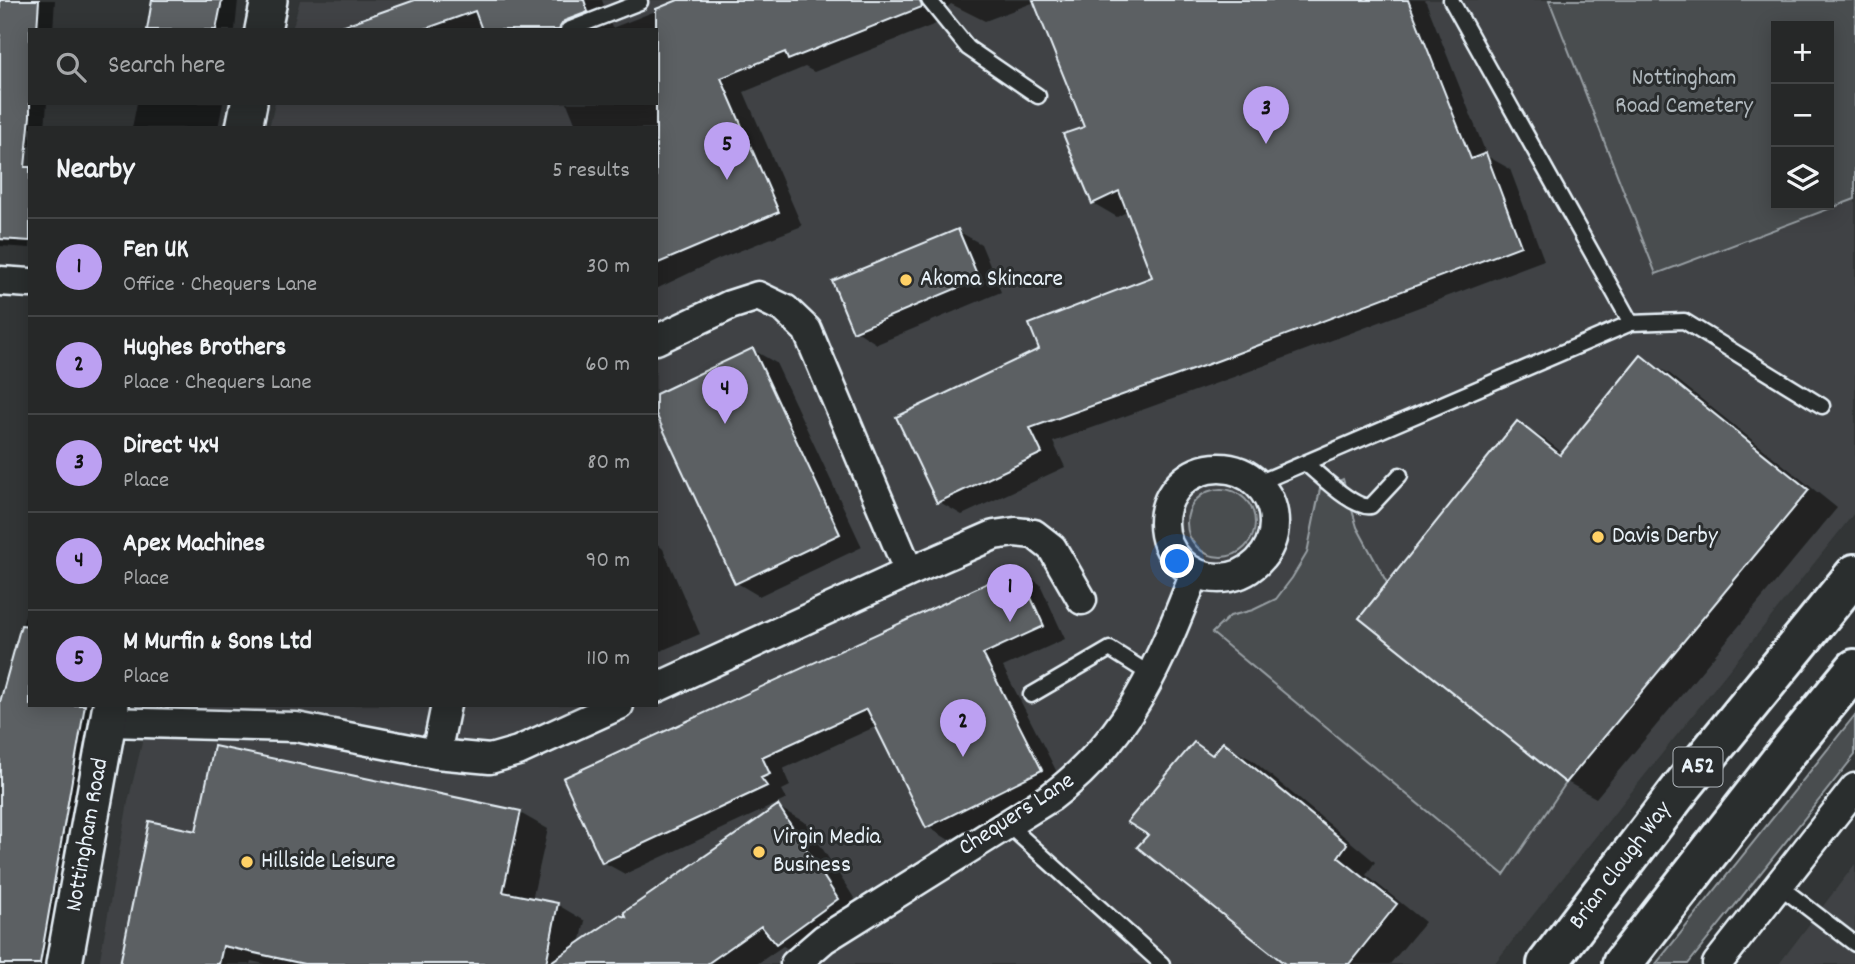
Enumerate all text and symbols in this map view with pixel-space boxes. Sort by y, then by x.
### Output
map controls [1771,21,1834,210]
button: + [1771,21,1834,84]
search box [28,28,658,105]
icon: search [52,48,90,86]
text: Search here [108,48,226,85]
park label: Nottingham Road Cemetery [1615,62,1754,124]
button: − [1771,84,1834,147]
pin: 3 [1243,86,1289,144]
pin: 5 [704,122,750,180]
button: layers [1771,147,1834,210]
text: Nearby [56,150,134,193]
text: 5 results [552,155,630,188]
text: Fen UK [123,232,189,269]
text: 1 [76,251,82,284]
text: 30 m [586,251,630,284]
place label: Akoma Skincare [920,263,1063,297]
text: Office · Chequers Lane [123,269,317,302]
marker: Akoma Skincare [898,272,914,288]
text: Hughes Brothers [123,330,286,367]
text: 2 [74,349,84,382]
text: 60 m [585,349,630,382]
pin: 4 [702,366,748,424]
text: Place · Chequers Lane [123,367,312,400]
text: Direct 4x4 [123,428,220,465]
text: 3 [74,447,84,480]
text: 80 m [587,447,630,480]
text: Place [123,465,169,498]
place label: Davis Derby [1612,520,1719,554]
text: Apex Machines [123,526,265,563]
marker: Davis Derby [1590,529,1606,545]
your location [1160,544,1194,578]
text: 4 [74,545,84,578]
text: 90 m [586,545,630,578]
text: Place [123,563,169,596]
pin: 1 [987,564,1033,622]
text: M Murfin & Sons Ltd [123,624,312,661]
text: 5 [74,643,84,676]
text: 110 m [586,643,630,676]
text: Place [123,661,169,694]
pin: 2 [940,699,986,757]
road number: A52 [1674,748,1722,786]
street label: Nottingham Road [58,756,118,914]
street label: Chequers Lane [952,765,1082,865]
street label: Brian Clough Way [1561,794,1681,937]
place label: Virgin Media Business [773,821,882,883]
marker: Virgin Media Business [751,844,767,860]
place label: Hillside Leisure [261,845,396,879]
marker: Hillside Leisure [239,854,255,870]

